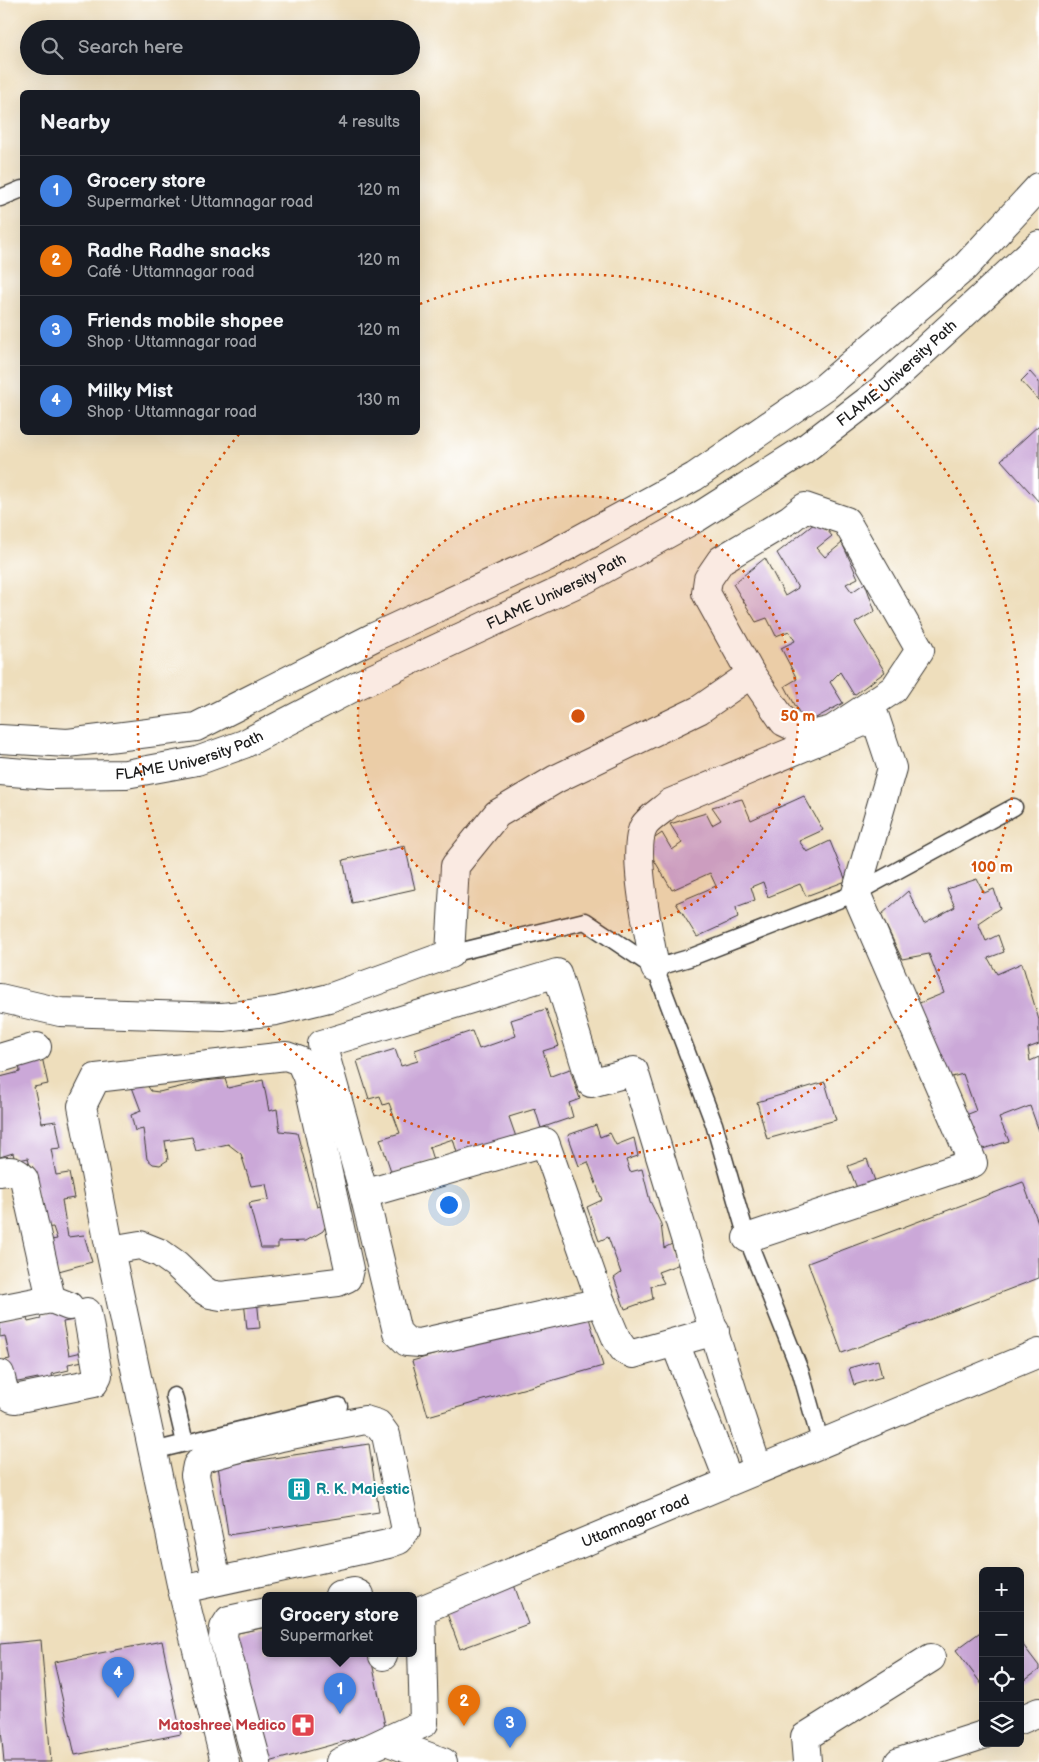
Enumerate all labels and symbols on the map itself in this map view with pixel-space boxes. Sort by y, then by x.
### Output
street label: FLAME University Path [833,316,961,431]
street label: FLAME University Path [483,549,630,633]
centre of rings [569,707,587,725]
text: 50 m [781,707,816,726]
street label: FLAME University Path [115,726,266,784]
text: 100 m [971,858,1013,877]
your location [436,1192,462,1218]
building icon: R. K. Majestic [286,1476,312,1502]
place label: R. K. Majestic [316,1480,410,1499]
street label: Uttamnagar road [579,1490,692,1552]
pin: 4 [102,1657,134,1698]
pin: 1 [324,1673,356,1714]
pin: 2 [448,1685,480,1726]
pin: 3 [494,1707,526,1748]
pharmacy icon: Matoshree Medico [290,1712,316,1738]
place label: Matoshree Medico [158,1716,286,1735]

